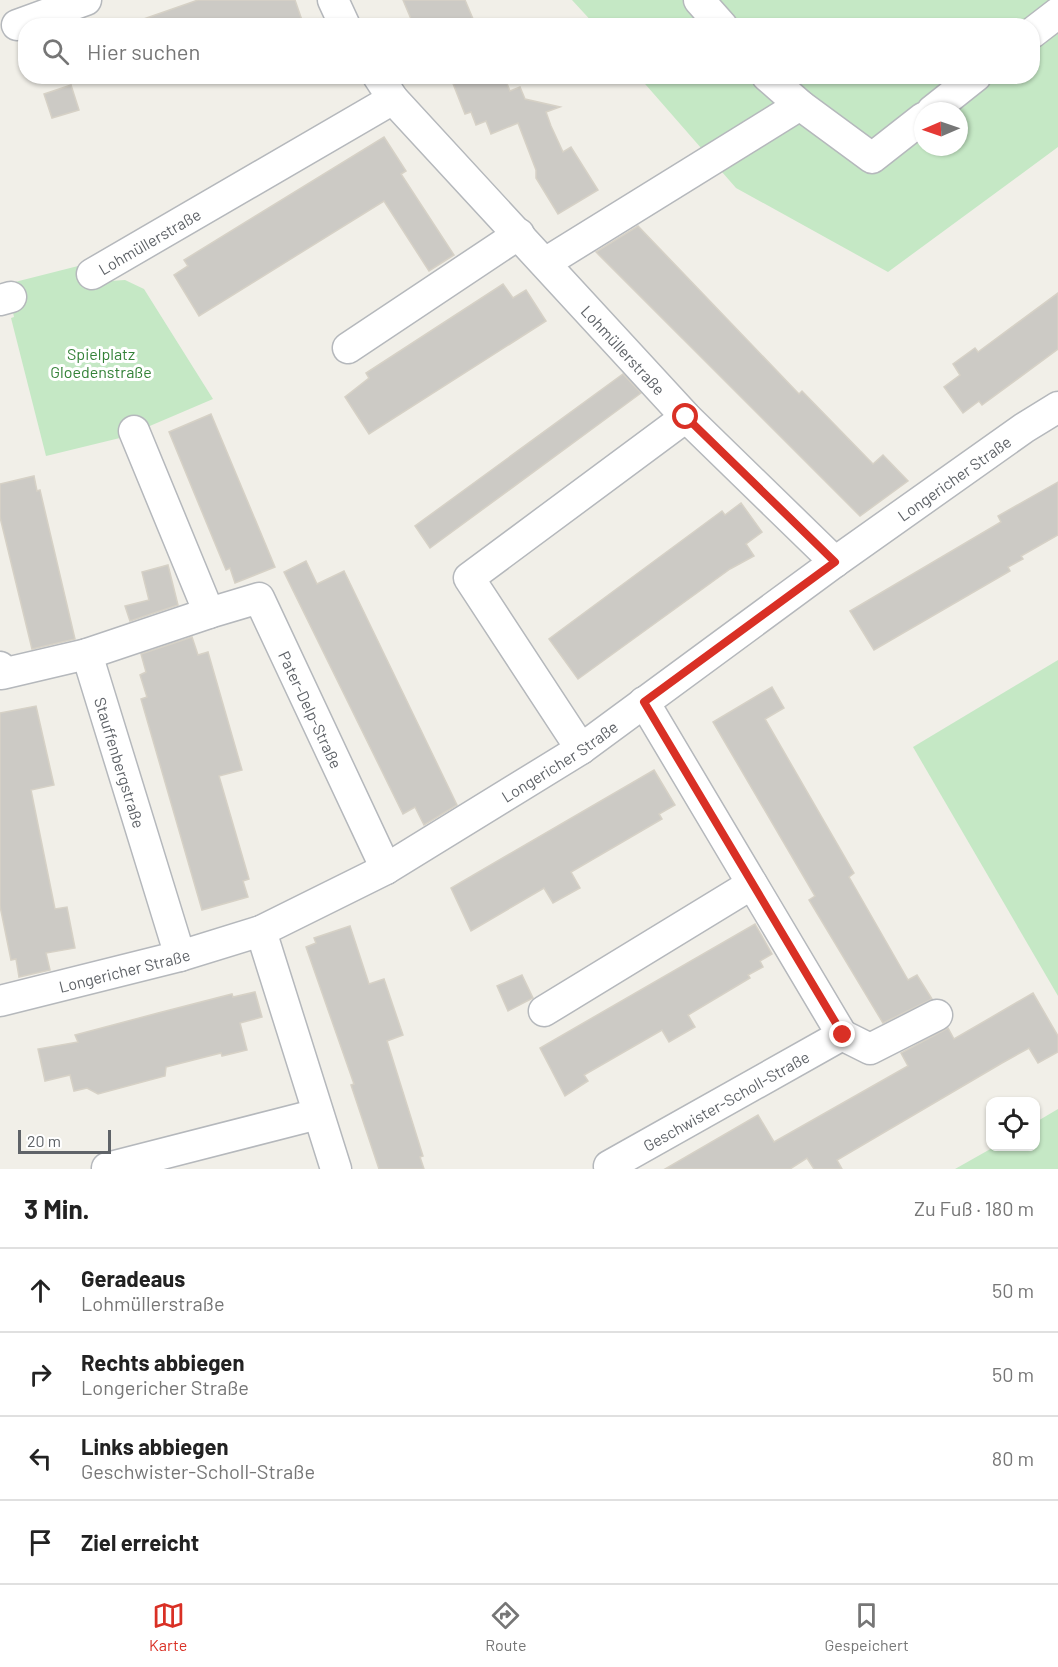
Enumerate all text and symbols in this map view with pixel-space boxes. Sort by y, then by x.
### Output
search box [18,18,1040,84]
icon: search [39,35,72,68]
text: Hier suchen [87,38,200,64]
north arrow [914,102,968,156]
street label: Lohmüllerstraße [95,204,204,278]
street label: Lohmüllerstraße [578,301,670,398]
park label: Spielplatz Gloedenstraße [50,344,152,381]
route start [672,403,698,429]
street label: Longericher Straße [894,431,1014,524]
street label: Pater-Delp-Straße [276,648,347,771]
street label: Stauffenbergstraße [91,695,149,830]
street label: Longericher Straße [498,716,621,805]
street label: Longericher Straße [57,944,192,995]
route end [829,1021,855,1047]
street label: Geschwister-Scholl-Straße [639,1046,812,1155]
map controls [986,1097,1040,1151]
button: locate [986,1097,1040,1151]
scale bar [18,1127,111,1154]
text: 20 m [27,1131,61,1150]
text: 3 Min. [24,1193,90,1224]
text: Zu Fuß · 180 m [914,1196,1034,1220]
text: Geradeaus [81,1265,185,1291]
icon: ahead [24,1274,57,1307]
text: 50 m [992,1278,1034,1302]
text: Lohmüllerstraße [81,1291,225,1315]
text: Rechts abbiegen [81,1349,244,1375]
icon: right [24,1358,57,1391]
text: 50 m [992,1362,1034,1386]
text: Longericher Straße [81,1375,249,1399]
text: Links abbiegen [81,1433,229,1459]
icon: left [24,1442,57,1475]
text: 80 m [992,1446,1034,1470]
text: Geschwister-Scholl-Straße [81,1459,315,1483]
icon: arrive [24,1526,57,1559]
text: Ziel erreicht [81,1529,199,1555]
tab: Karte [149,1599,187,1654]
tab: Route [485,1599,526,1654]
tab: Gespeichert [825,1599,909,1654]

